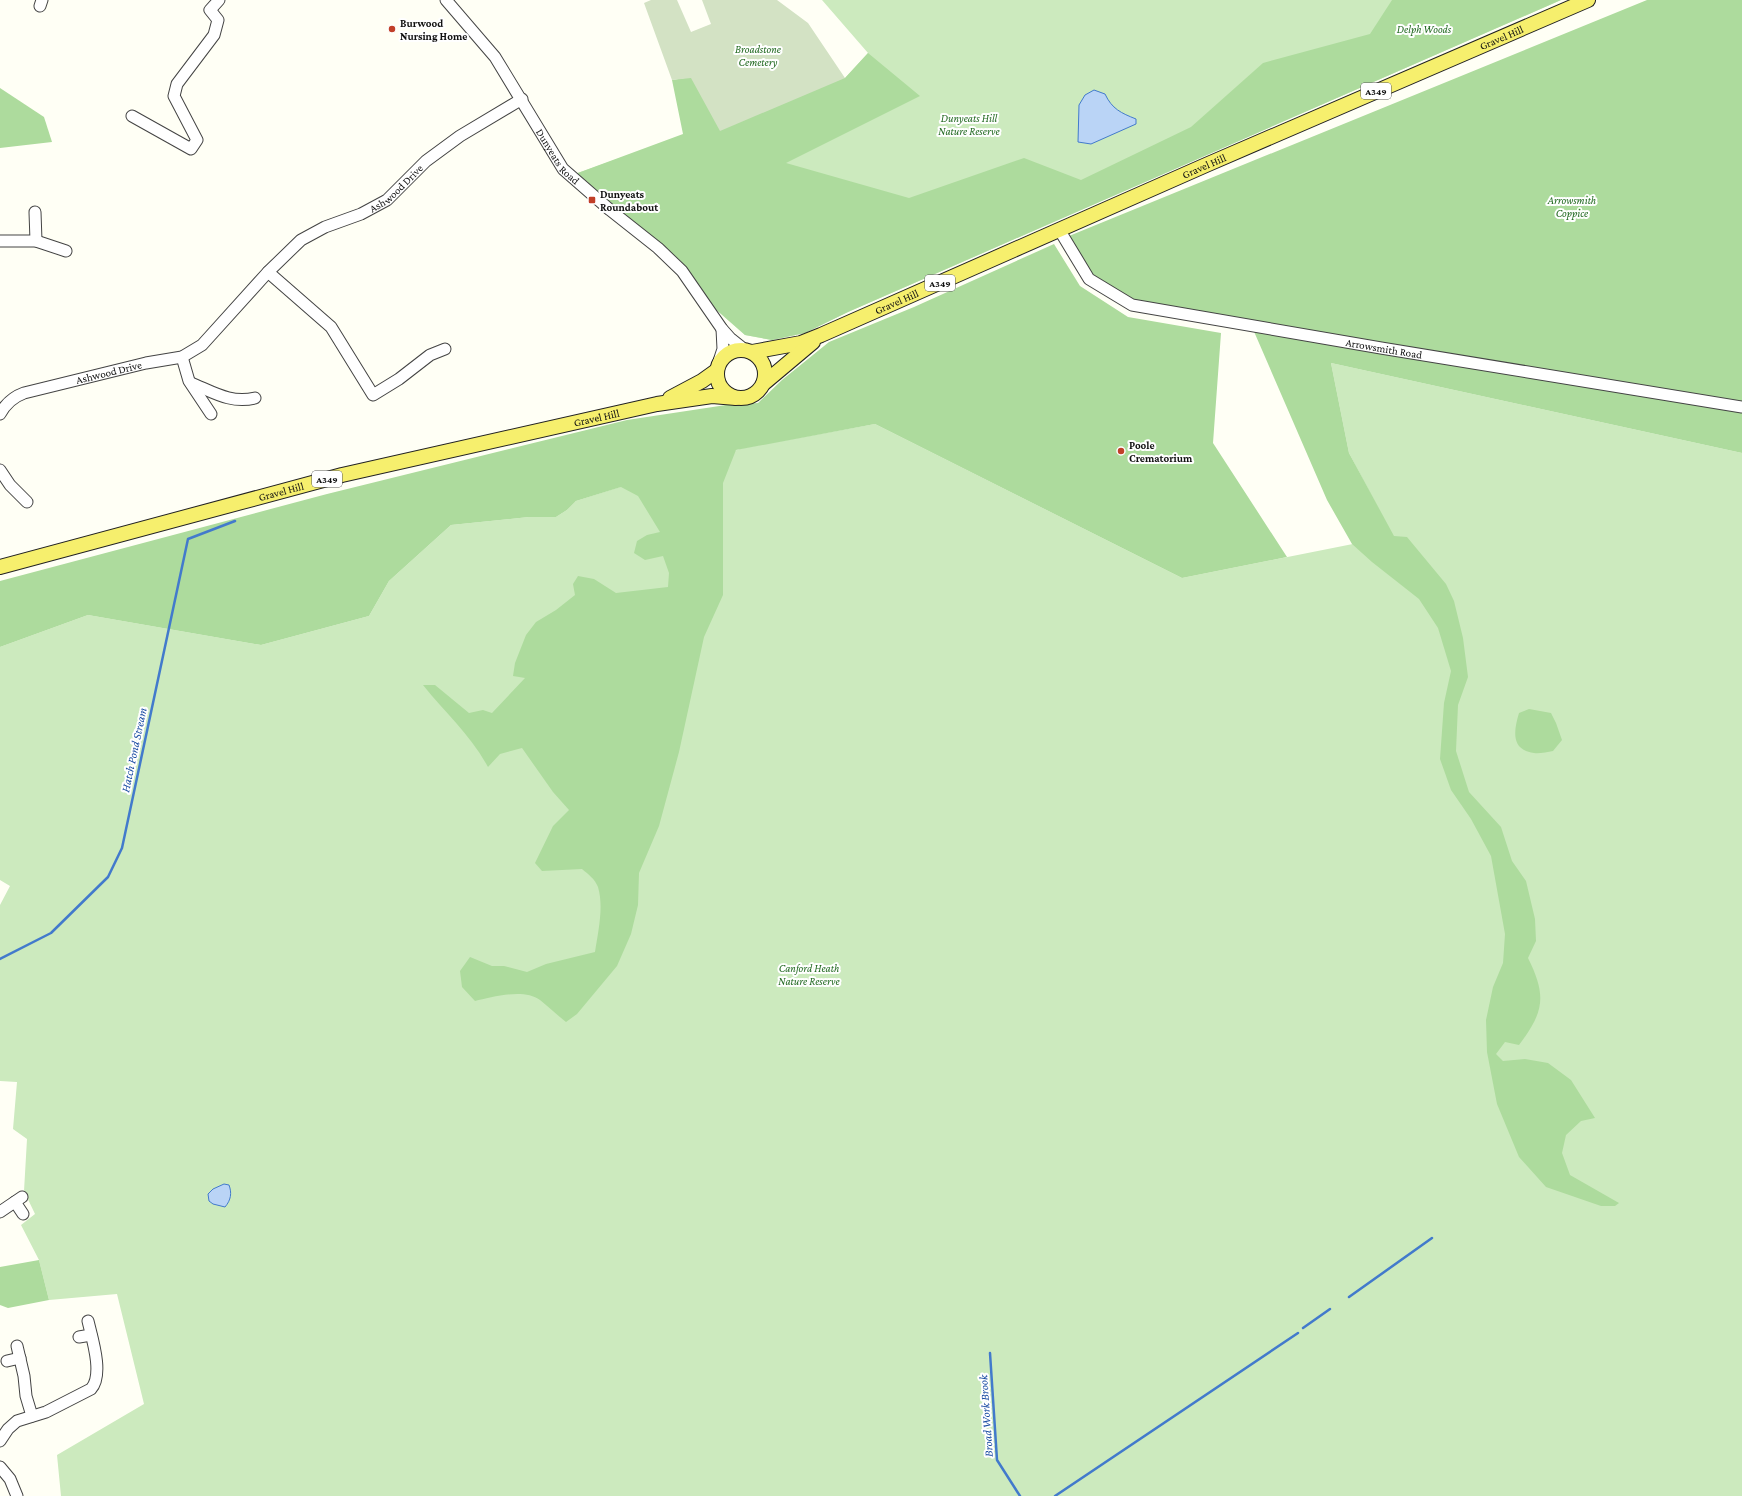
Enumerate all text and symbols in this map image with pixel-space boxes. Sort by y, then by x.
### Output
place label: Burwood Nursing Home [400,17,467,42]
park label: Delph Woods [1397,23,1452,36]
street label: Gravel Hill [1478,23,1525,52]
marker: Burwood Nursing Home [387,24,397,34]
park label: Broadstone Cemetery [735,43,782,69]
road number: A349 [1361,83,1391,99]
park label: Dunyeats Hill Nature Reserve [938,112,1001,137]
street label: Dunyeats Road [534,126,582,187]
street label: Gravel Hill [1180,151,1228,181]
street label: Ashwood Drive [367,162,425,214]
place label: Dunyeats Roundabout [600,188,658,213]
park label: Arrowsmith Coppice [1547,194,1596,220]
marker: Dunyeats Roundabout [587,195,597,205]
road number: A349 [925,275,955,291]
street label: Gravel Hill [873,287,920,316]
street label: Arrowsmith Road [1345,336,1423,361]
street label: Ashwood Drive [75,358,143,386]
street label: Gravel Hill [573,407,621,429]
place label: Poole Crematorium [1129,439,1193,464]
marker: Poole Crematorium [1116,446,1126,456]
road number: A349 [312,471,342,487]
street label: Gravel Hill [257,480,305,503]
water label: Hatch Pond Stream [118,706,150,794]
park label: Canford Heath Nature Reserve [778,962,841,987]
water label: Broad Work Brook [976,1374,996,1458]

